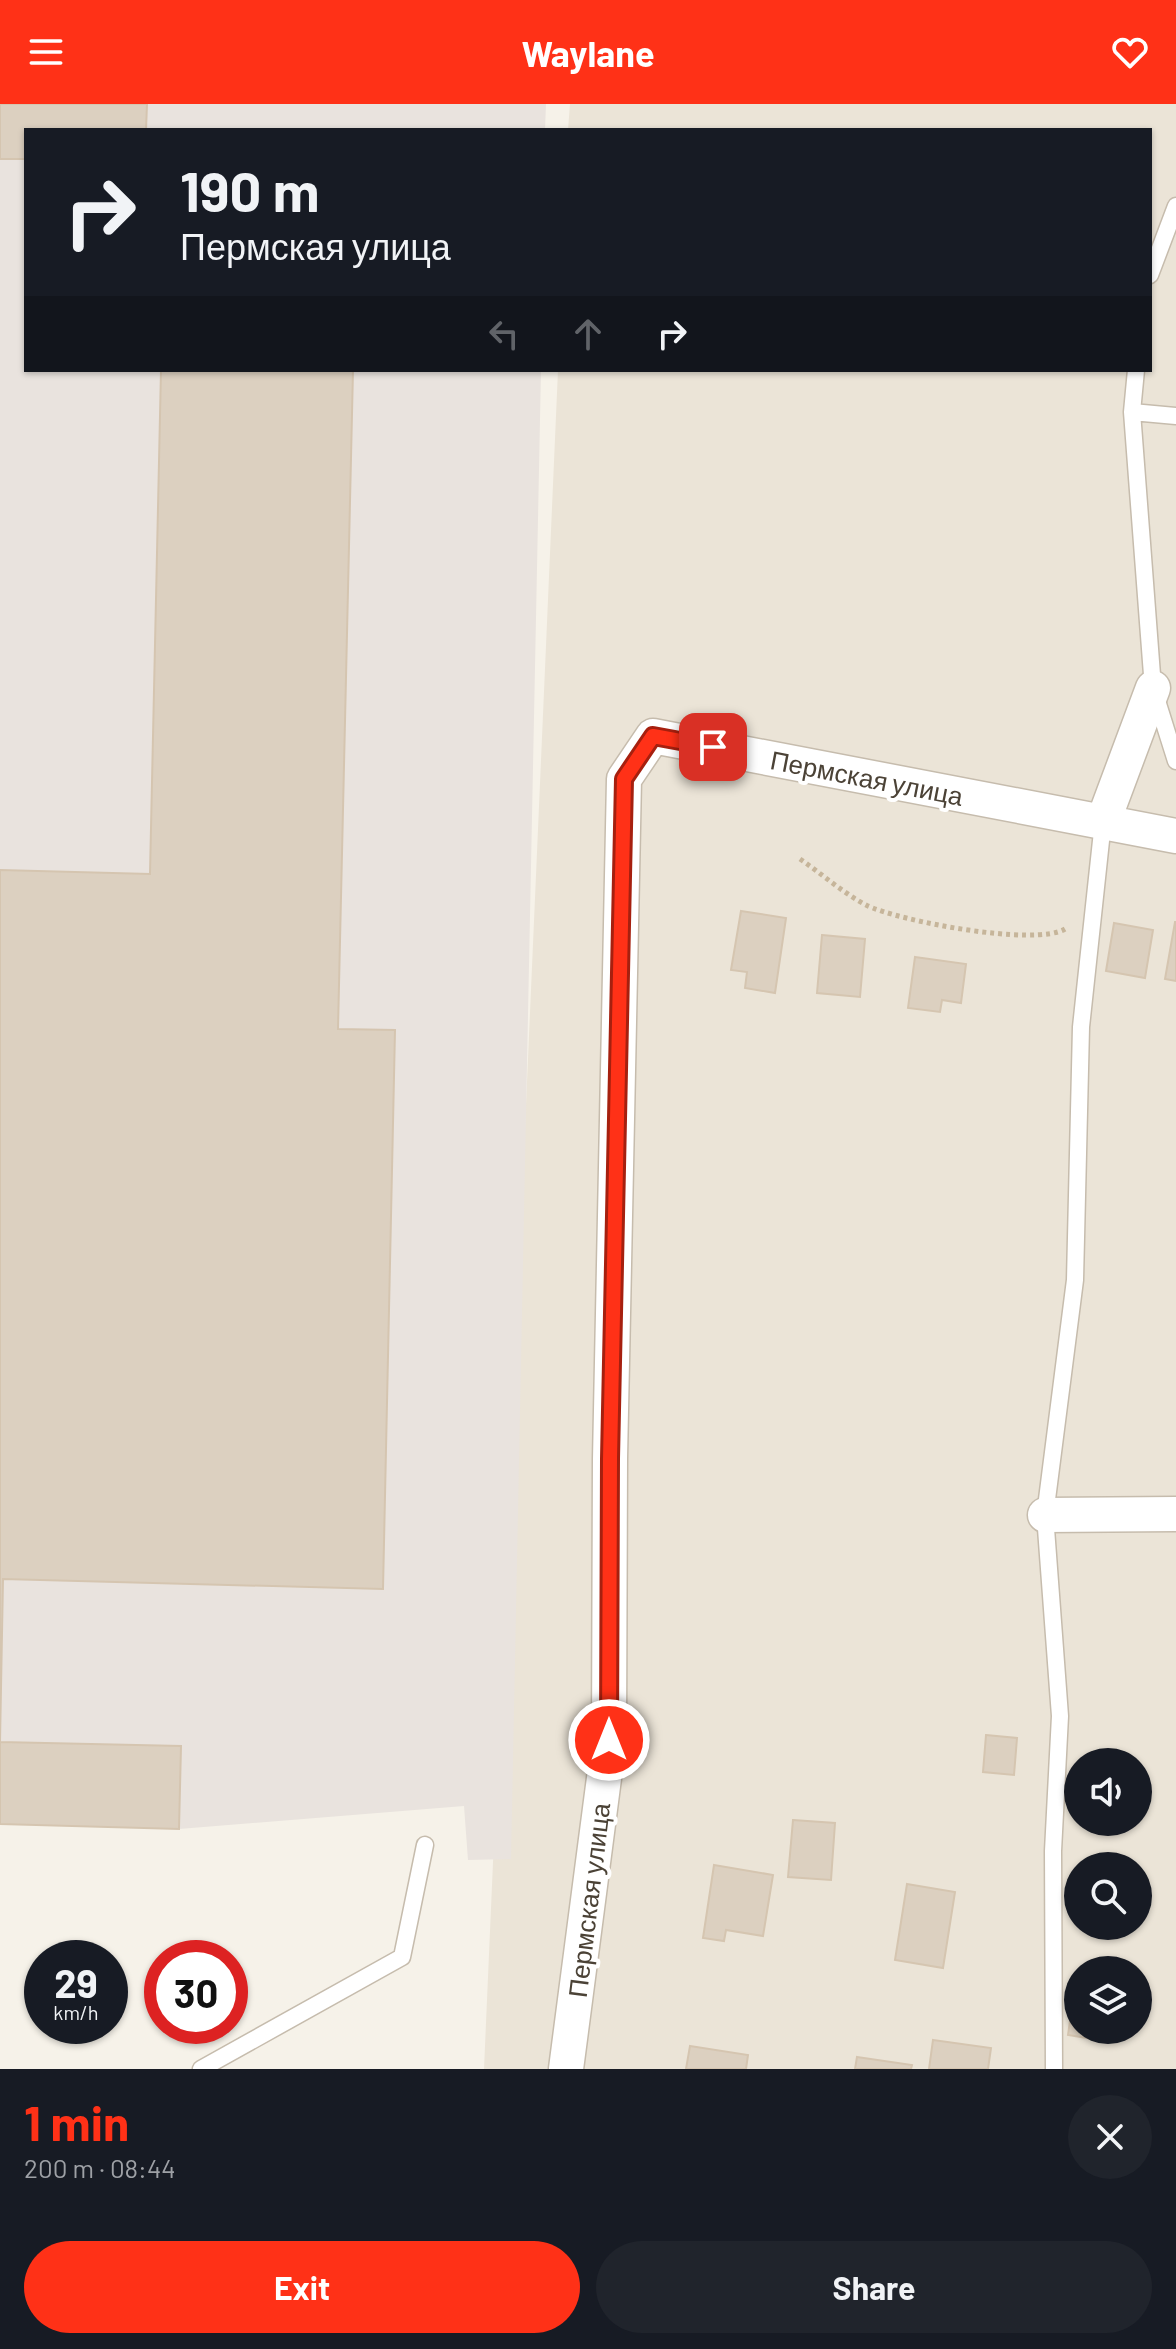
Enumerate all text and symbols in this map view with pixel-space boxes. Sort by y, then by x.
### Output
icon: menu [24,30,68,74]
icon: heart [1108,30,1152,74]
text: Waylane [521,31,655,74]
text: 190 m [180,156,319,223]
icon: right [48,160,152,264]
text: Пермская улица [180,224,451,267]
icon: left [482,312,526,356]
icon: ahead [566,312,610,356]
icon: right [650,312,694,356]
pin [679,713,747,781]
icon: arrive [691,725,735,769]
street label: Пермская улица [768,743,967,811]
position arrow [567,1698,651,1782]
map controls [1064,1748,1152,2044]
button: sound [1064,1748,1152,1836]
street label: Пермская улица [561,1800,615,1999]
button: search [1064,1852,1152,1940]
speed limit sign: 30 [144,1940,248,2044]
button: layers [1064,1956,1152,2044]
text: 29 [54,1958,98,2006]
text: km/h [53,2000,99,2024]
text: 1 min [24,2093,129,2151]
button: close [1068,2095,1152,2179]
text: 200 m · 08:44 [24,2152,176,2183]
button: Exit [24,2241,580,2333]
button: Share [596,2241,1152,2333]

